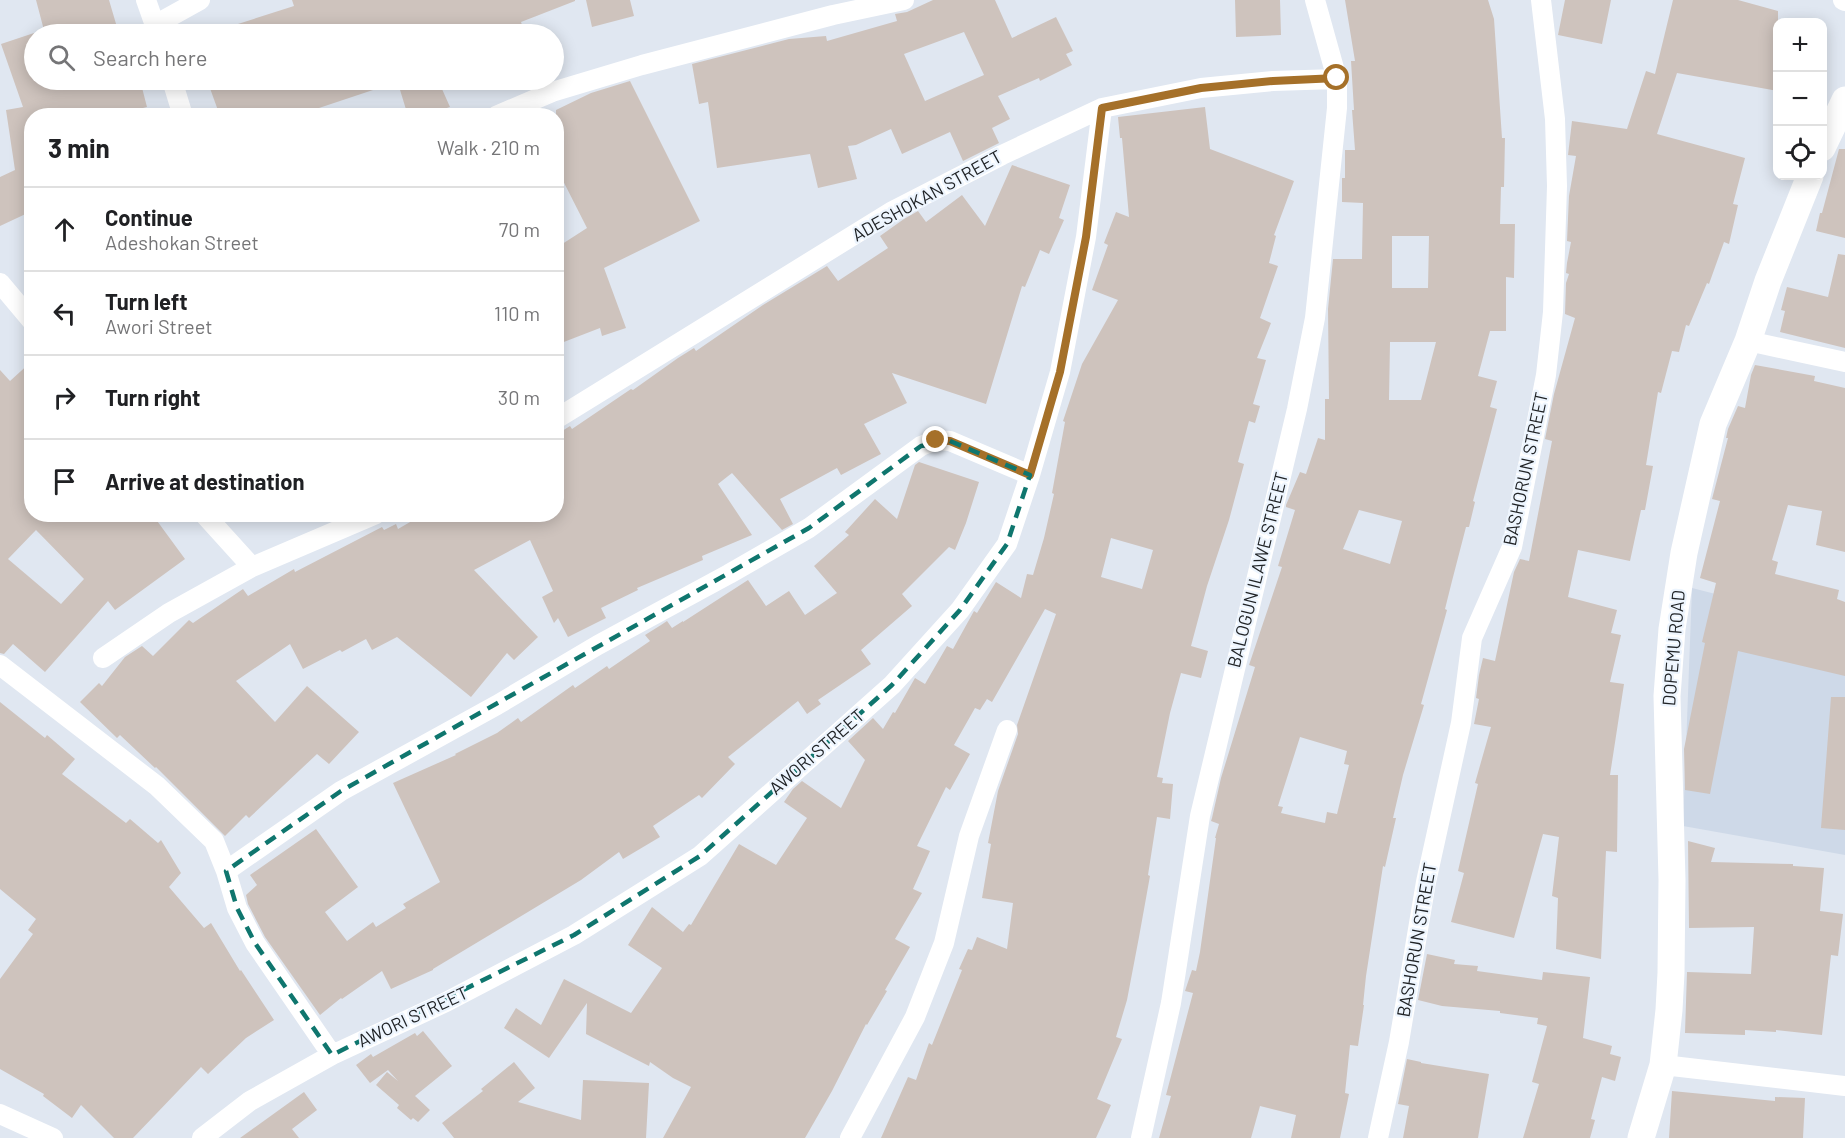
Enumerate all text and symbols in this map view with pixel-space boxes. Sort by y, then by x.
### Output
map controls [1773,18,1827,180]
button: + [1773,18,1827,72]
search box [24,24,564,90]
icon: search [45,41,78,74]
text: Search here [93,44,207,70]
route start [1323,64,1349,90]
button: − [1773,72,1827,126]
button: locate [1773,126,1827,180]
text: 3 min [48,132,110,163]
text: Walk · 210 m [437,135,540,159]
street label: ADESHOKAN STREET [848,145,1005,245]
text: Continue [105,204,193,230]
icon: ahead [48,213,81,246]
text: 70 m [499,217,540,241]
text: Adeshokan Street [105,230,259,254]
text: Turn left [105,288,188,314]
icon: left [48,297,81,330]
text: 110 m [494,301,540,325]
text: Awori Street [105,314,213,338]
icon: right [48,381,81,414]
text: Turn right [105,384,200,410]
text: 30 m [498,385,540,409]
street label: BASHORUN STREET [1498,390,1552,548]
route end [922,426,948,452]
icon: arrive [48,465,81,498]
text: Arrive at destination [105,468,304,494]
street label: BALOGUN ILAWE STREET [1222,470,1292,670]
street label: DOPEMU ROAD [1657,589,1689,707]
street label: AWORI STREET [764,704,869,799]
street label: BASHORUN STREET [1392,861,1440,1019]
street label: AWORI STREET [354,981,471,1051]

